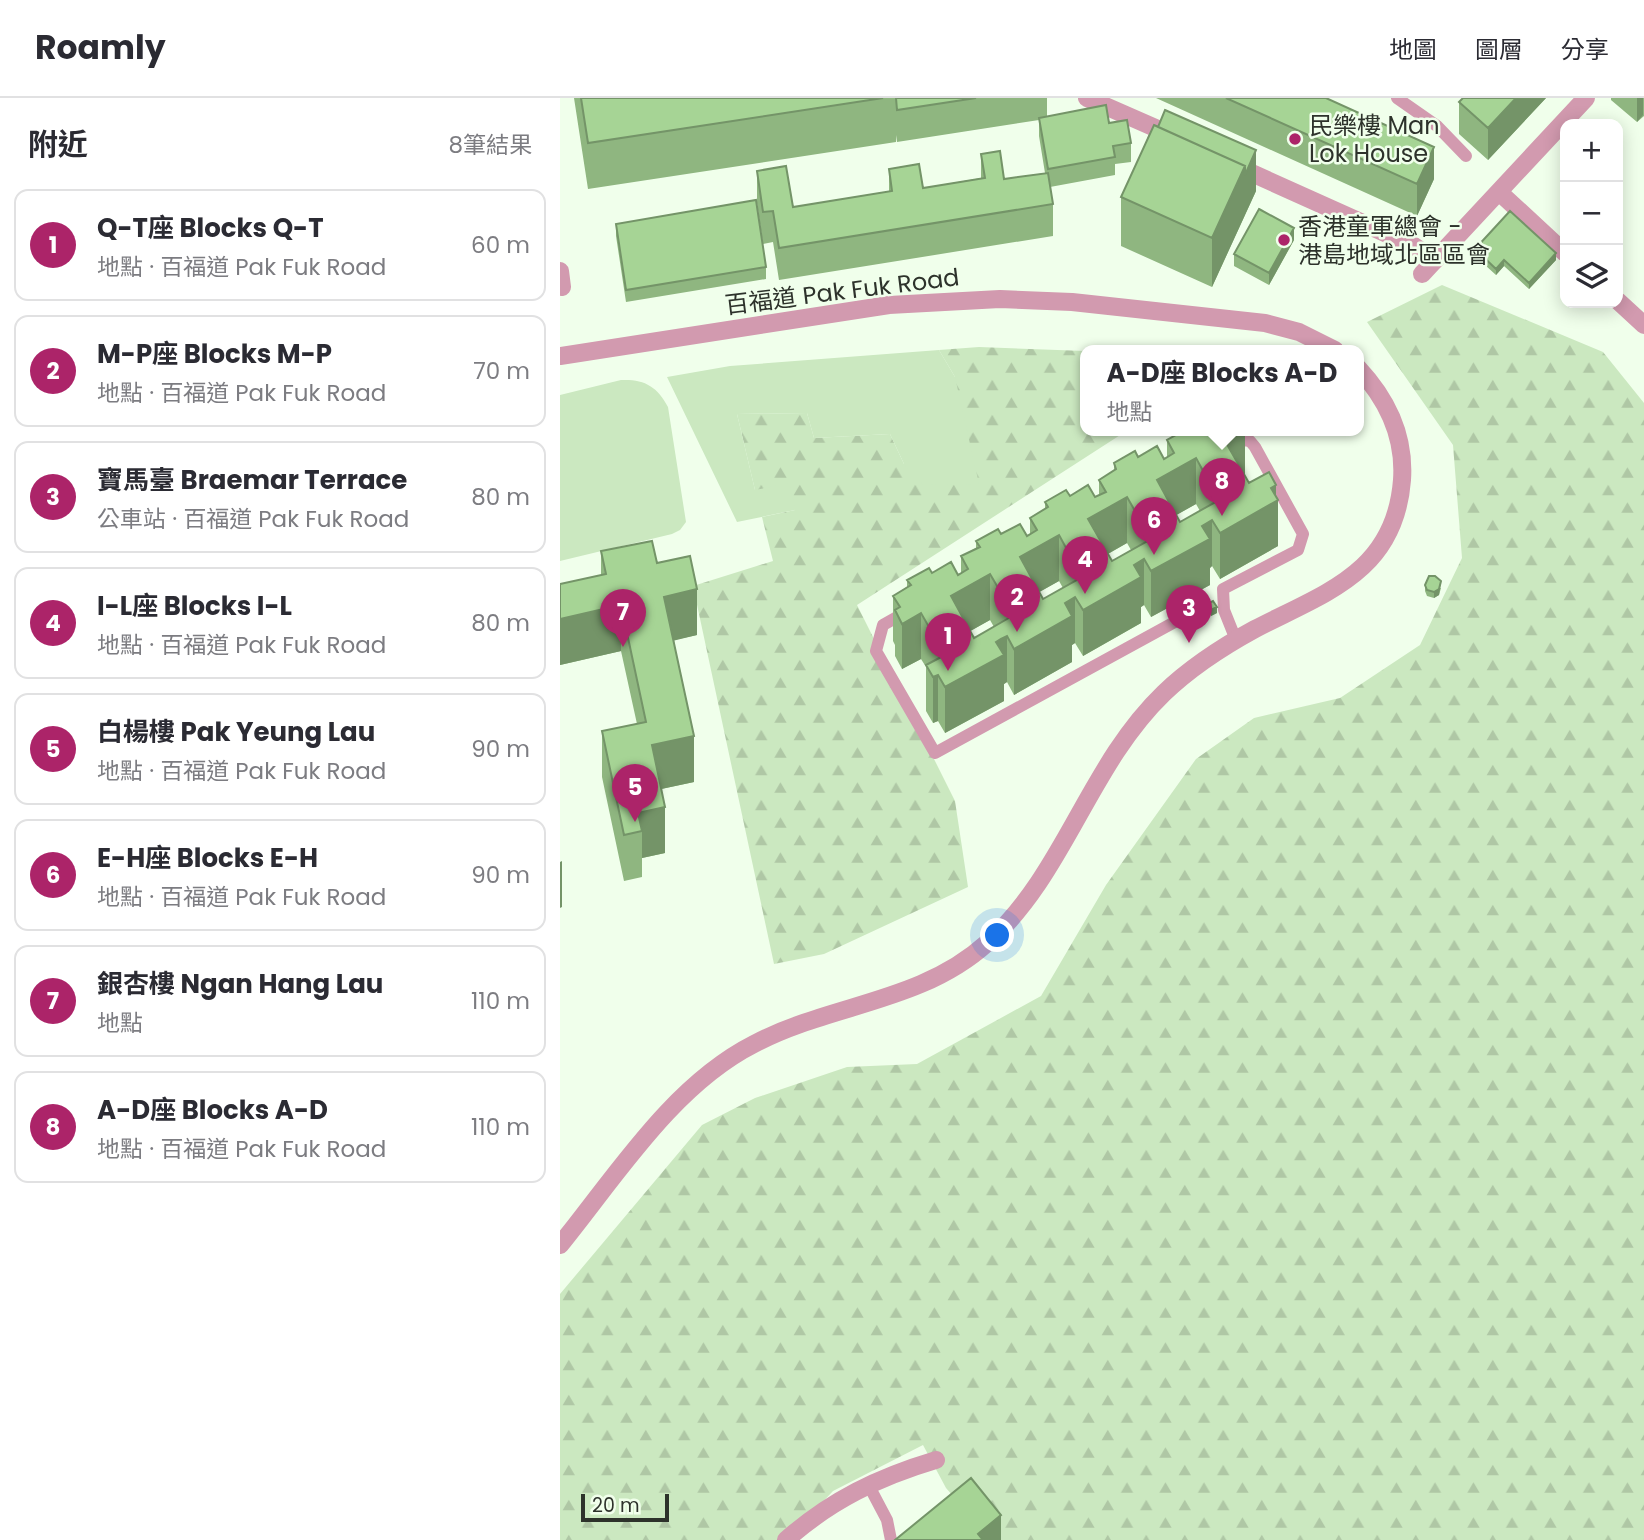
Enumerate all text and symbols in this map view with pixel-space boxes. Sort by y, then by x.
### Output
text: Roamly [35,24,165,71]
text: 地圖 [1389,33,1437,66]
text: 圖層 [1475,33,1523,66]
text: 分享 [1561,33,1609,66]
place label: 民樂樓 Man Lok House [1309,109,1440,170]
map controls [1560,119,1623,308]
button: + [1560,119,1623,182]
text: 附近 [28,123,88,166]
text: 8筆結果 [448,129,532,161]
marker: 民樂樓 Man Lok House [1287,131,1303,147]
button: − [1560,182,1623,245]
text: Q-T座 Blocks Q-T [97,210,324,246]
place label: 香港童軍總會 - 港島地域北區區會 [1298,210,1490,271]
text: 1 [49,229,57,261]
text: 60 m [471,229,530,261]
marker: 香港童軍總會 - 港島地域北區區會 [1276,232,1292,248]
button: layers [1560,245,1623,308]
text: 地點 · 百福道 Pak Fuk Road [97,251,386,283]
street label: 百福道 Pak Fuk Road [723,260,961,322]
text: M-P座 Blocks M-P [97,336,332,372]
popup [1080,345,1364,436]
text: 2 [46,355,60,387]
text: 70 m [473,355,530,387]
text: A-D座 Blocks A-D [1107,355,1337,391]
text: 地點 · 百福道 Pak Fuk Road [97,377,386,409]
text: 地點 [1107,396,1153,428]
pin: 8 [1199,458,1245,516]
text: 寶馬臺 Braemar Terrace [97,462,407,498]
text: 3 [46,481,60,513]
text: 80 m [471,481,530,513]
pin: 6 [1131,497,1177,555]
text: 公車站 · 百福道 Pak Fuk Road [97,503,409,535]
pin: 4 [1062,536,1108,594]
pin: 2 [994,574,1040,632]
pin: 3 [1166,585,1212,643]
text: I-L座 Blocks I-L [97,588,292,624]
pin: 7 [600,589,646,647]
text: 4 [45,607,61,639]
text: 80 m [471,607,530,639]
pin: 1 [925,613,971,671]
text: 地點 · 百福道 Pak Fuk Road [97,629,386,661]
text: 白楊樓 Pak Yeung Lau [97,714,375,750]
text: 5 [46,733,60,765]
text: 90 m [471,733,530,765]
text: 地點 · 百福道 Pak Fuk Road [97,755,386,787]
pin: 5 [612,764,658,822]
text: E-H座 Blocks E-H [97,840,318,876]
text: 6 [46,859,60,891]
text: 90 m [471,859,530,891]
text: 地點 · 百福道 Pak Fuk Road [97,881,386,913]
your location [980,918,1014,952]
text: 銀杏樓 Ngan Hang Lau [97,966,383,1002]
text: 7 [47,985,59,1017]
text: 110 m [471,985,530,1017]
text: 地點 [97,1007,143,1039]
text: A-D座 Blocks A-D [97,1092,328,1128]
text: 8 [46,1111,60,1143]
text: 110 m [471,1111,530,1143]
text: 地點 · 百福道 Pak Fuk Road [97,1133,386,1165]
scale bar [581,1491,668,1523]
text: 20 m [592,1492,640,1519]

